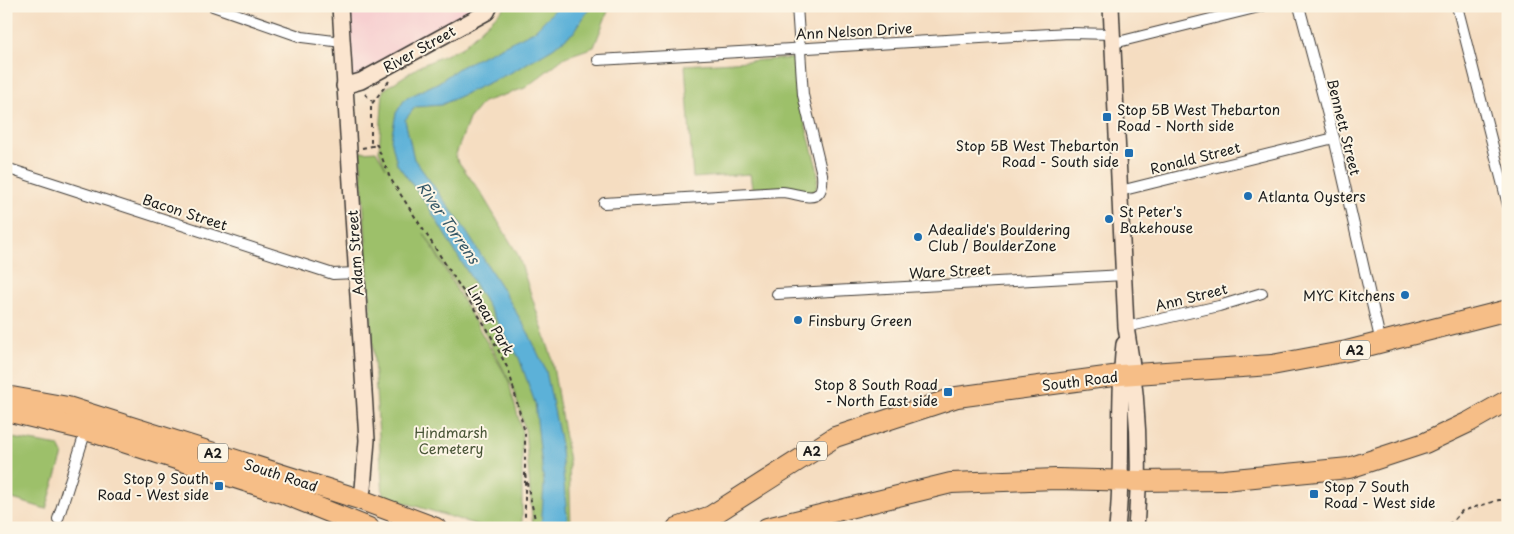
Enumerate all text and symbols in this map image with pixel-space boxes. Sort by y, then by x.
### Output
street label: Ann Nelson Drive [795,17,913,45]
street label: River Street [379,20,460,78]
street label: Bennett Street [1322,76,1366,178]
place label: Stop 5B West Thebarton Road - North side [1117,99,1280,136]
marker: Stop 5B West Thebarton Road - North side [1101,111,1113,123]
place label: Stop 5B West Thebarton Road - South side [956,135,1119,172]
street label: Ronald Street [1148,137,1243,179]
marker: Stop 5B West Thebarton Road - South side [1123,147,1135,159]
water label: River Torrens [412,176,487,269]
place label: Atlanta Oysters [1258,186,1366,207]
street label: Bacon Street [140,188,230,236]
marker: Atlanta Oysters [1242,190,1254,202]
place label: St Peter's Bakehouse [1119,201,1193,238]
street label: Adam Street [342,209,368,297]
marker: St Peter's Bakehouse [1103,213,1115,225]
place label: Adealide's Bouldering Club / BoulderZone [928,219,1070,256]
marker: Adealide's Bouldering Club / BoulderZone [912,231,924,243]
street label: Ware Street [909,258,992,284]
street label: Ann Street [1153,278,1230,316]
street label: Linear Park [462,281,520,360]
place label: MYC Kitchens [1303,285,1395,306]
marker: MYC Kitchens [1399,289,1411,301]
place label: Finsbury Green [808,310,912,331]
marker: Finsbury Green [792,314,804,326]
road number: A2 [1340,340,1370,360]
street label: South Road [1041,366,1119,396]
place label: Stop 8 South Road - North East side [814,374,938,411]
marker: Stop 8 South Road - North East side [942,386,954,398]
park label: Hindmarsh Cemetery [414,422,488,459]
road number: A2 [797,442,827,461]
road number: A2 [198,443,228,462]
street label: South Road [241,453,321,497]
place label: Stop 9 South Road - West side [97,468,209,505]
place label: Stop 7 South Road - West side [1324,476,1436,513]
marker: Stop 9 South Road - West side [213,480,225,492]
marker: Stop 7 South Road - West side [1308,488,1320,500]

